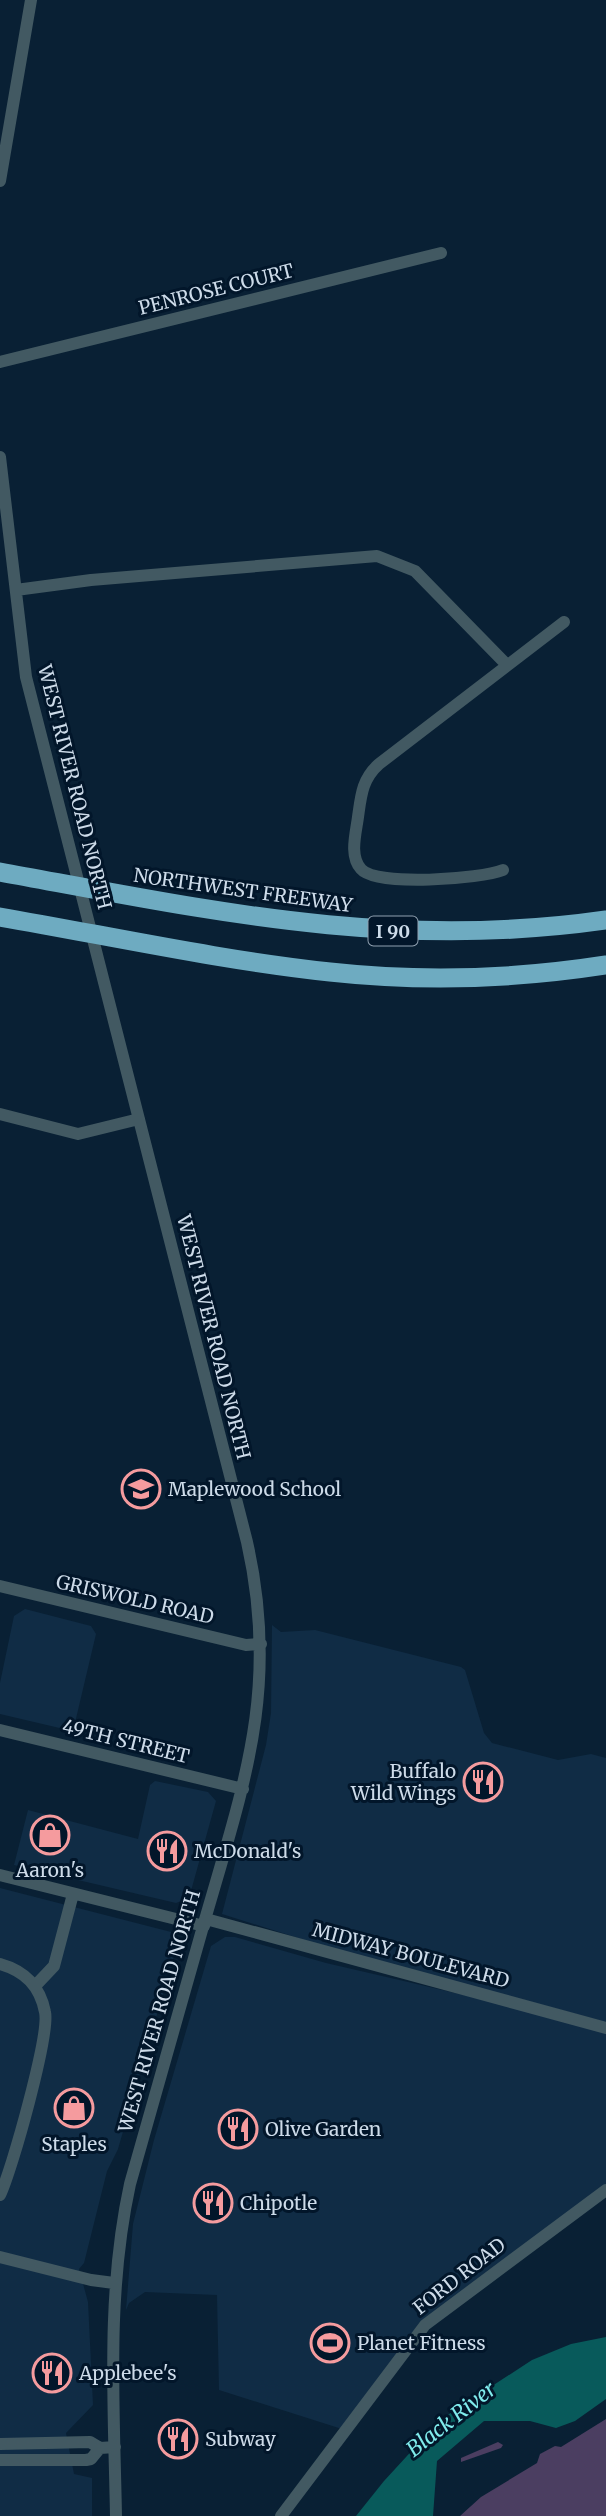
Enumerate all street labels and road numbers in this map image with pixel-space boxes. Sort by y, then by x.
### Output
street label: PENROSE COURT [136,258,296,320]
street label: WEST RIVER ROAD NORTH [33,661,117,912]
street label: NORTHWEST FREEWAY [132,863,355,917]
road number: I 90 [368,916,418,946]
street label: WEST RIVER ROAD NORTH [172,1211,256,1462]
street label: GRISWOLD ROAD [54,1569,216,1629]
street label: 49TH STREET [60,1714,192,1768]
street label: WEST RIVER ROAD NORTH [113,1887,205,2136]
street label: MIDWAY BOULEVARD [310,1917,512,1993]
street label: FORD ROAD [408,2232,510,2320]

